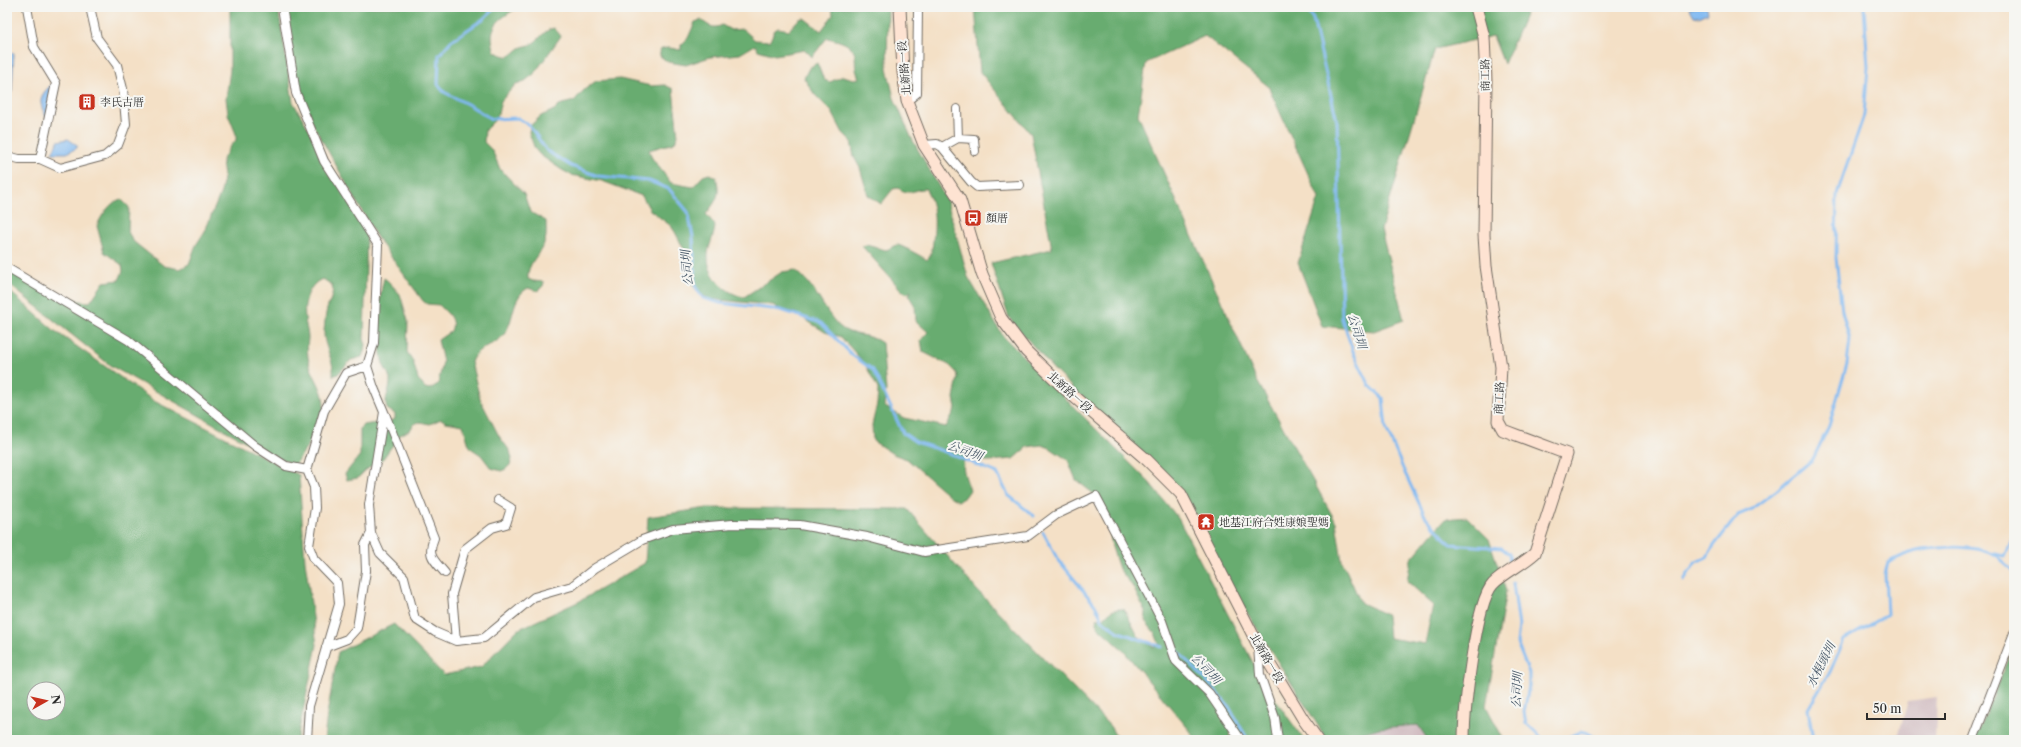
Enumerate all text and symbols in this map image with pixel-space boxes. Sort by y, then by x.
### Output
street label: 北新路一段 [895,40,913,96]
street label: 商工路 [1478,58,1492,92]
building icon: 李氏古厝 [77,92,97,112]
place label: 李氏古厝 [100,95,144,109]
bus stop icon: 顏厝 [963,208,983,228]
place label: 顏厝 [986,211,1008,225]
water label: 公司圳 [677,247,696,287]
water label: 公司圳 [1345,311,1370,352]
street label: 北新路一段 [1045,368,1095,416]
street label: 商工路 [1491,381,1507,415]
water label: 公司圳 [946,437,987,464]
temple icon: 地基江府合姓康娘聖媽 [1196,512,1216,532]
place label: 地基江府合姓康娘聖媽 [1219,515,1329,529]
street label: 北新路一段 [1247,631,1287,685]
water label: 水梘頭圳 [1803,638,1839,690]
water label: 公司圳 [1189,650,1225,688]
water label: 公司圳 [1508,670,1525,708]
north arrow [26,681,66,721]
text: N [48,694,64,706]
scale bar [1867,695,1945,721]
text: 50 m [1873,701,1902,716]

